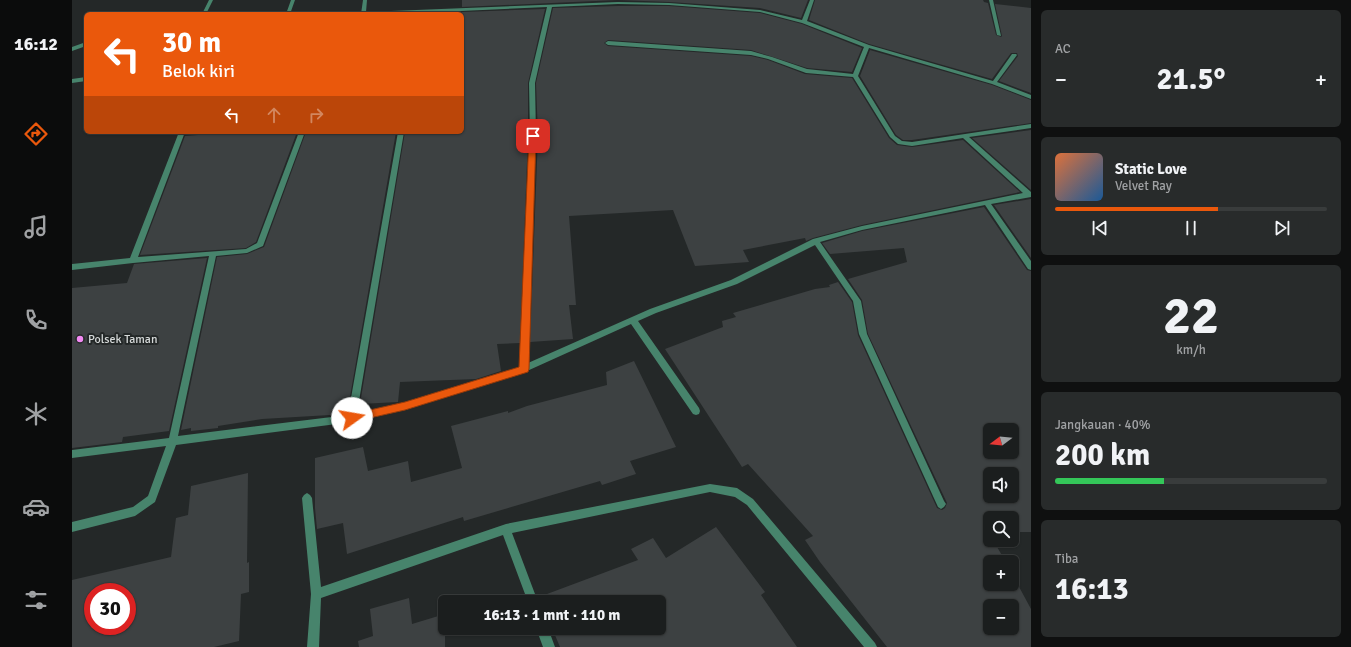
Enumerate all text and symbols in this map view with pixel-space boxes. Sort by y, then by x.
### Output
text: 30 m [162,26,221,60]
icon: left [96,28,148,80]
text: 16:12 [14,33,58,55]
text: AC [1055,41,1071,57]
text: Belok kiri [162,60,235,82]
text: 21.5° [1156,61,1226,98]
text: − [1055,66,1067,93]
text: + [1315,66,1327,93]
icon: left [221,104,243,126]
icon: ahead [263,104,285,126]
icon: right [305,104,327,126]
pin [516,119,550,153]
icon: directions [22,120,50,148]
icon: arrive [522,125,544,147]
text: Static Love [1115,160,1187,178]
text: Velvet Ray [1115,178,1172,194]
icon: music [22,213,50,241]
icon: previous [1089,217,1111,239]
icon: pause [1180,217,1202,239]
icon: next [1271,217,1293,239]
text: 22 [1163,284,1219,348]
icon: phone [22,306,50,334]
place label: Polsek Taman [88,332,157,347]
marker: Polsek Taman [75,334,85,344]
text: km/h [1176,342,1206,358]
position arrow [331,397,373,439]
icon: climate [22,400,50,428]
text: Jangkauan · 40% [1055,417,1150,433]
north arrow [983,423,1019,459]
map controls [983,423,1019,635]
text: 200 km [1055,437,1150,474]
button: sound [983,467,1019,503]
icon: car [22,493,50,521]
button: search [983,511,1019,547]
text: Tiba [1055,551,1078,567]
button: + [983,555,1019,591]
text: 16:13 [1055,571,1129,608]
speed limit sign: 30 [84,583,136,635]
icon: filters [22,586,50,614]
button: − [983,599,1019,635]
text: 16:13 · 1 mnt · 110 m [484,606,620,624]

